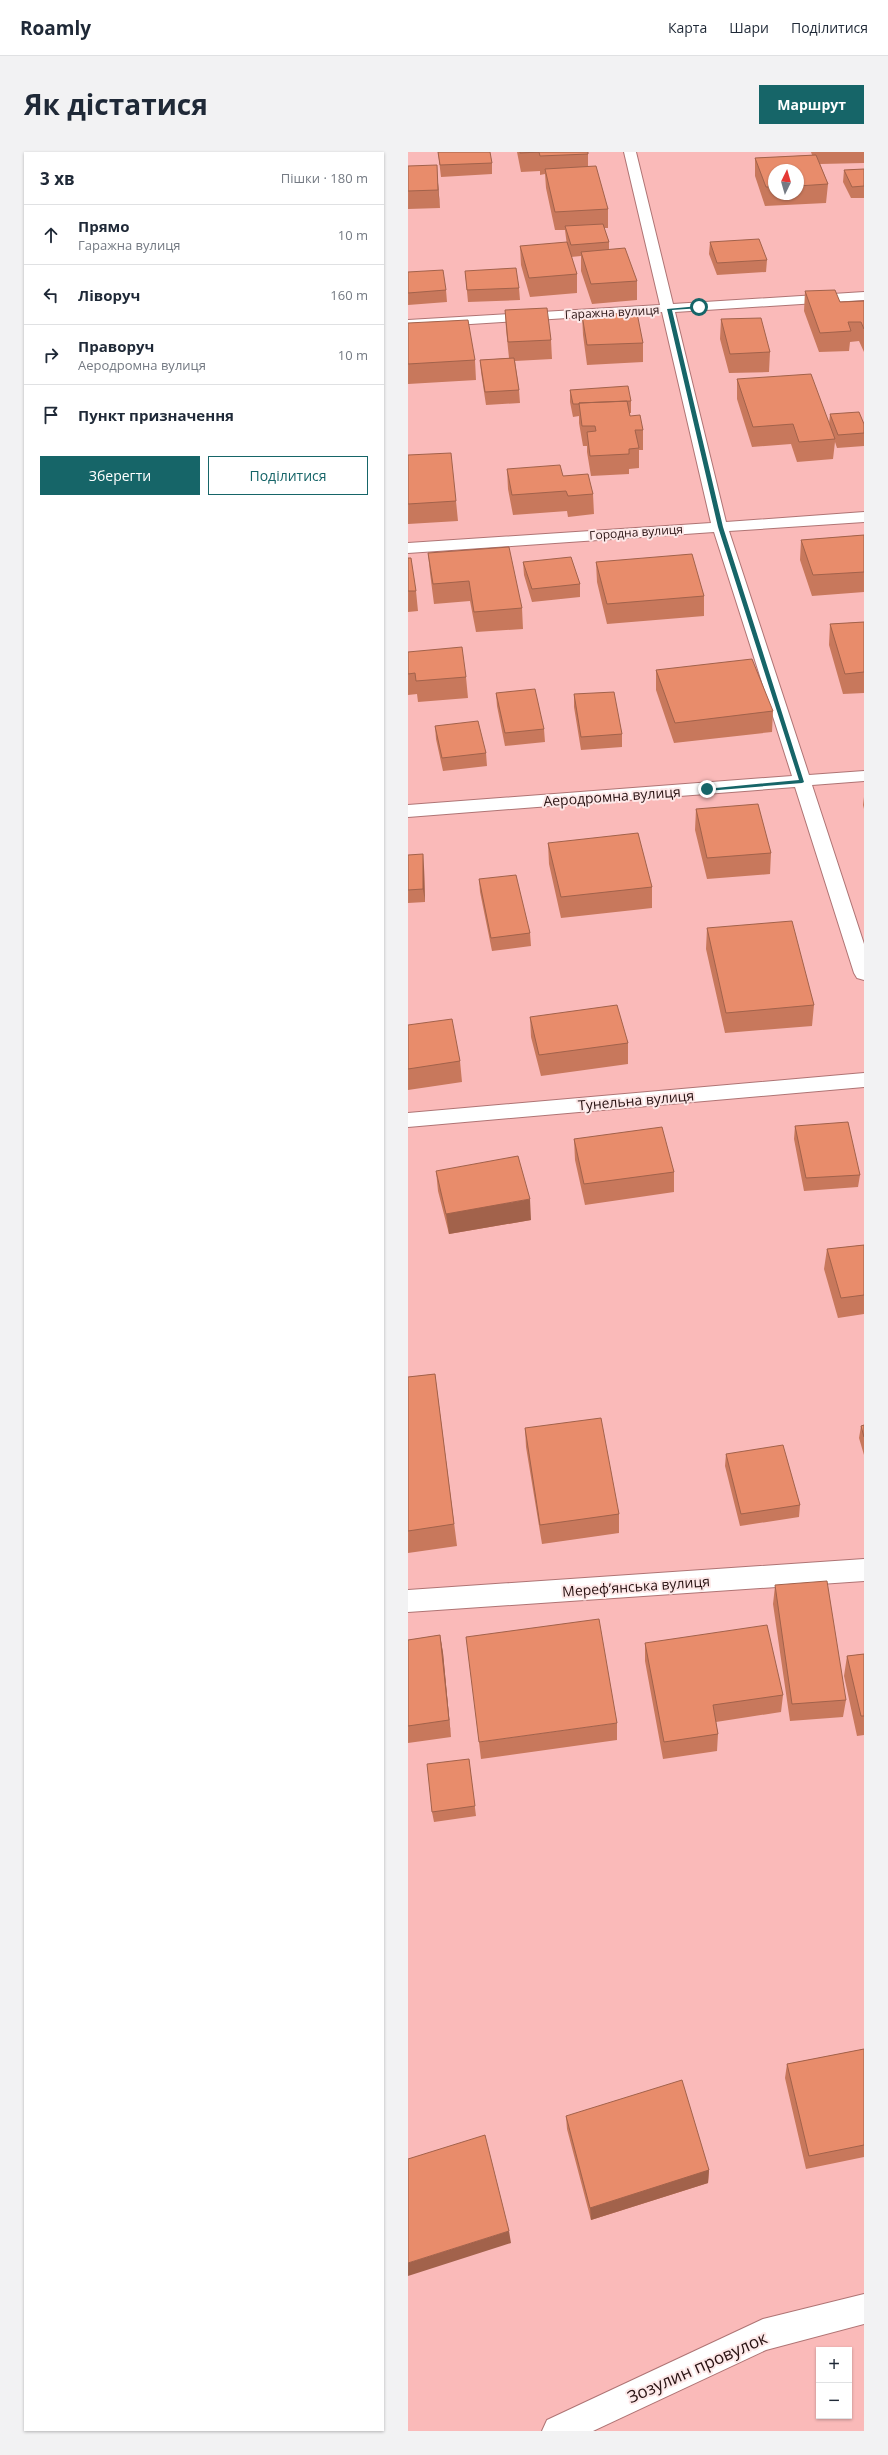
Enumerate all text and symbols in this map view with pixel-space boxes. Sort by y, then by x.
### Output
text: Roamly [20,15,91,41]
text: Карта [668,18,707,37]
text: Шари [729,18,769,37]
text: Поділитися [791,18,868,37]
text: Як дістатися [24,85,208,123]
button: Маршрут [759,85,864,124]
north arrow [768,164,804,200]
text: 3 хв [40,167,75,190]
text: Пішки · 180 m [281,169,368,187]
text: Прямо [78,216,130,236]
icon: ahead [40,224,62,246]
text: 10 m [338,226,368,244]
text: Гаражна вулиця [78,236,181,254]
icon: left [40,284,62,306]
text: Ліворуч [78,285,140,305]
text: 160 m [330,286,368,304]
route start [690,298,708,316]
street label: Гаражна вулиця [564,301,660,323]
text: Праворуч [78,336,154,356]
icon: right [40,344,62,366]
text: 10 m [338,346,368,364]
text: Аеродромна вулиця [78,356,206,374]
icon: arrive [40,404,62,426]
text: Пункт призначення [78,405,234,425]
button: Зберегти [40,456,200,495]
button: Поділитися [208,456,368,495]
street label: Городна вулиця [589,520,683,544]
route end [698,780,716,798]
street label: Аеродромна вулиця [543,782,681,810]
street label: Тунельна вулиця [577,1085,695,1115]
street label: Мерефʼянська вулиця [562,1571,710,1601]
street label: Зозулин провулок [623,2326,771,2408]
map controls [816,2347,852,2419]
button: + [816,2347,852,2383]
button: − [816,2383,852,2419]

